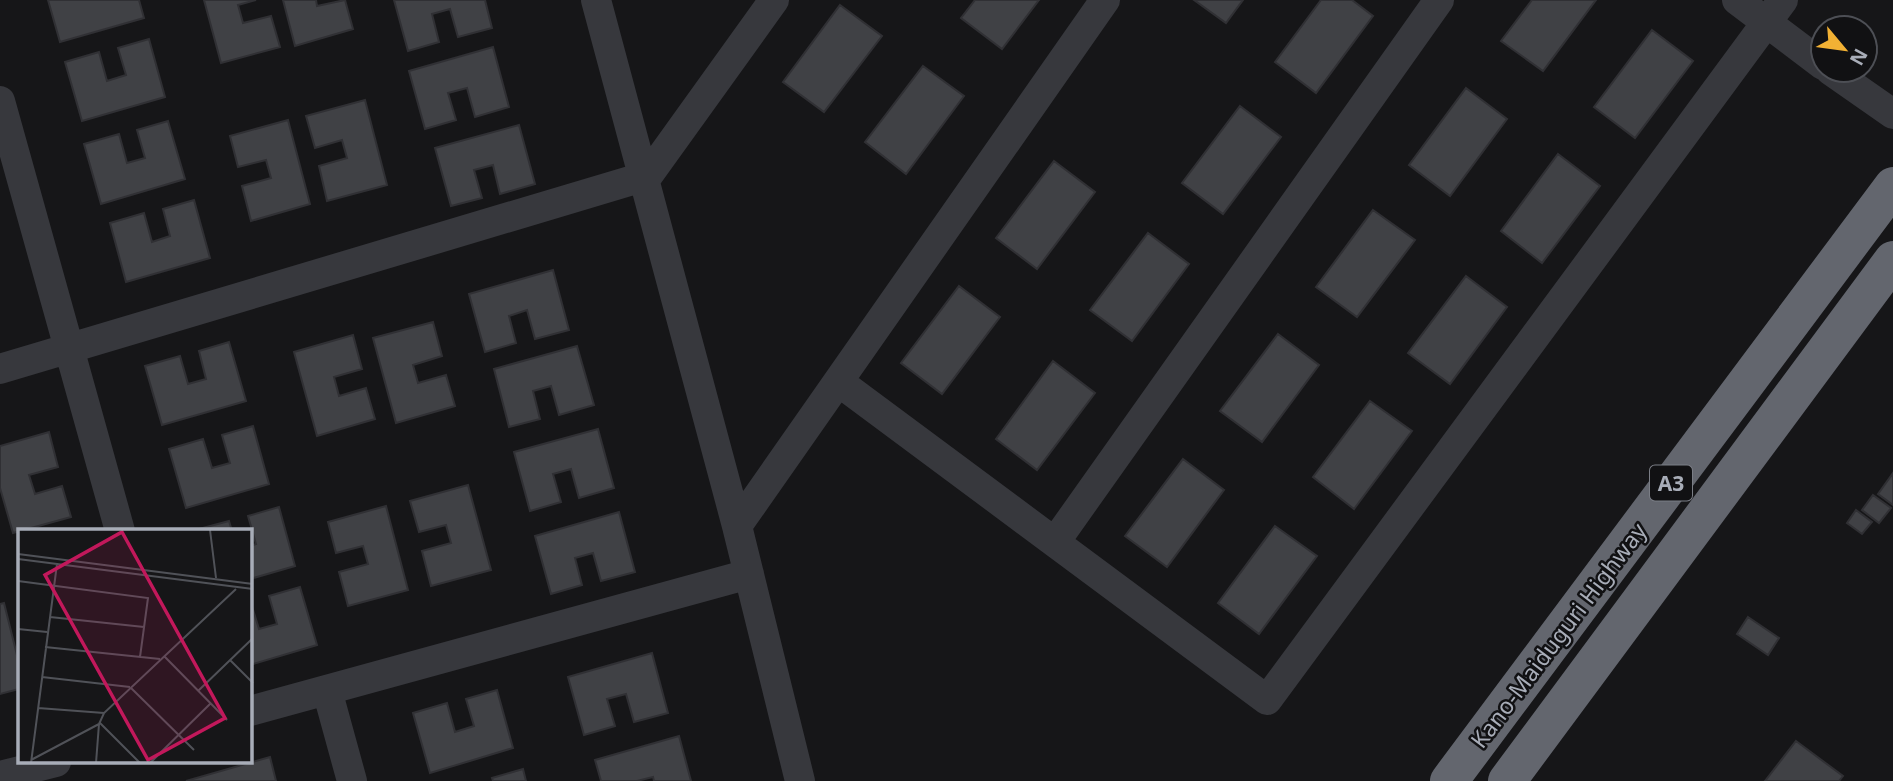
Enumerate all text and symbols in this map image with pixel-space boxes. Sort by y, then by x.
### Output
north arrow [1809,14,1879,84]
text: N [1844,44,1874,70]
road number: A3 [1650,466,1692,500]
street label: Kano-Maiduguri Highway [1463,516,1654,754]
inset map [18,529,252,764]

